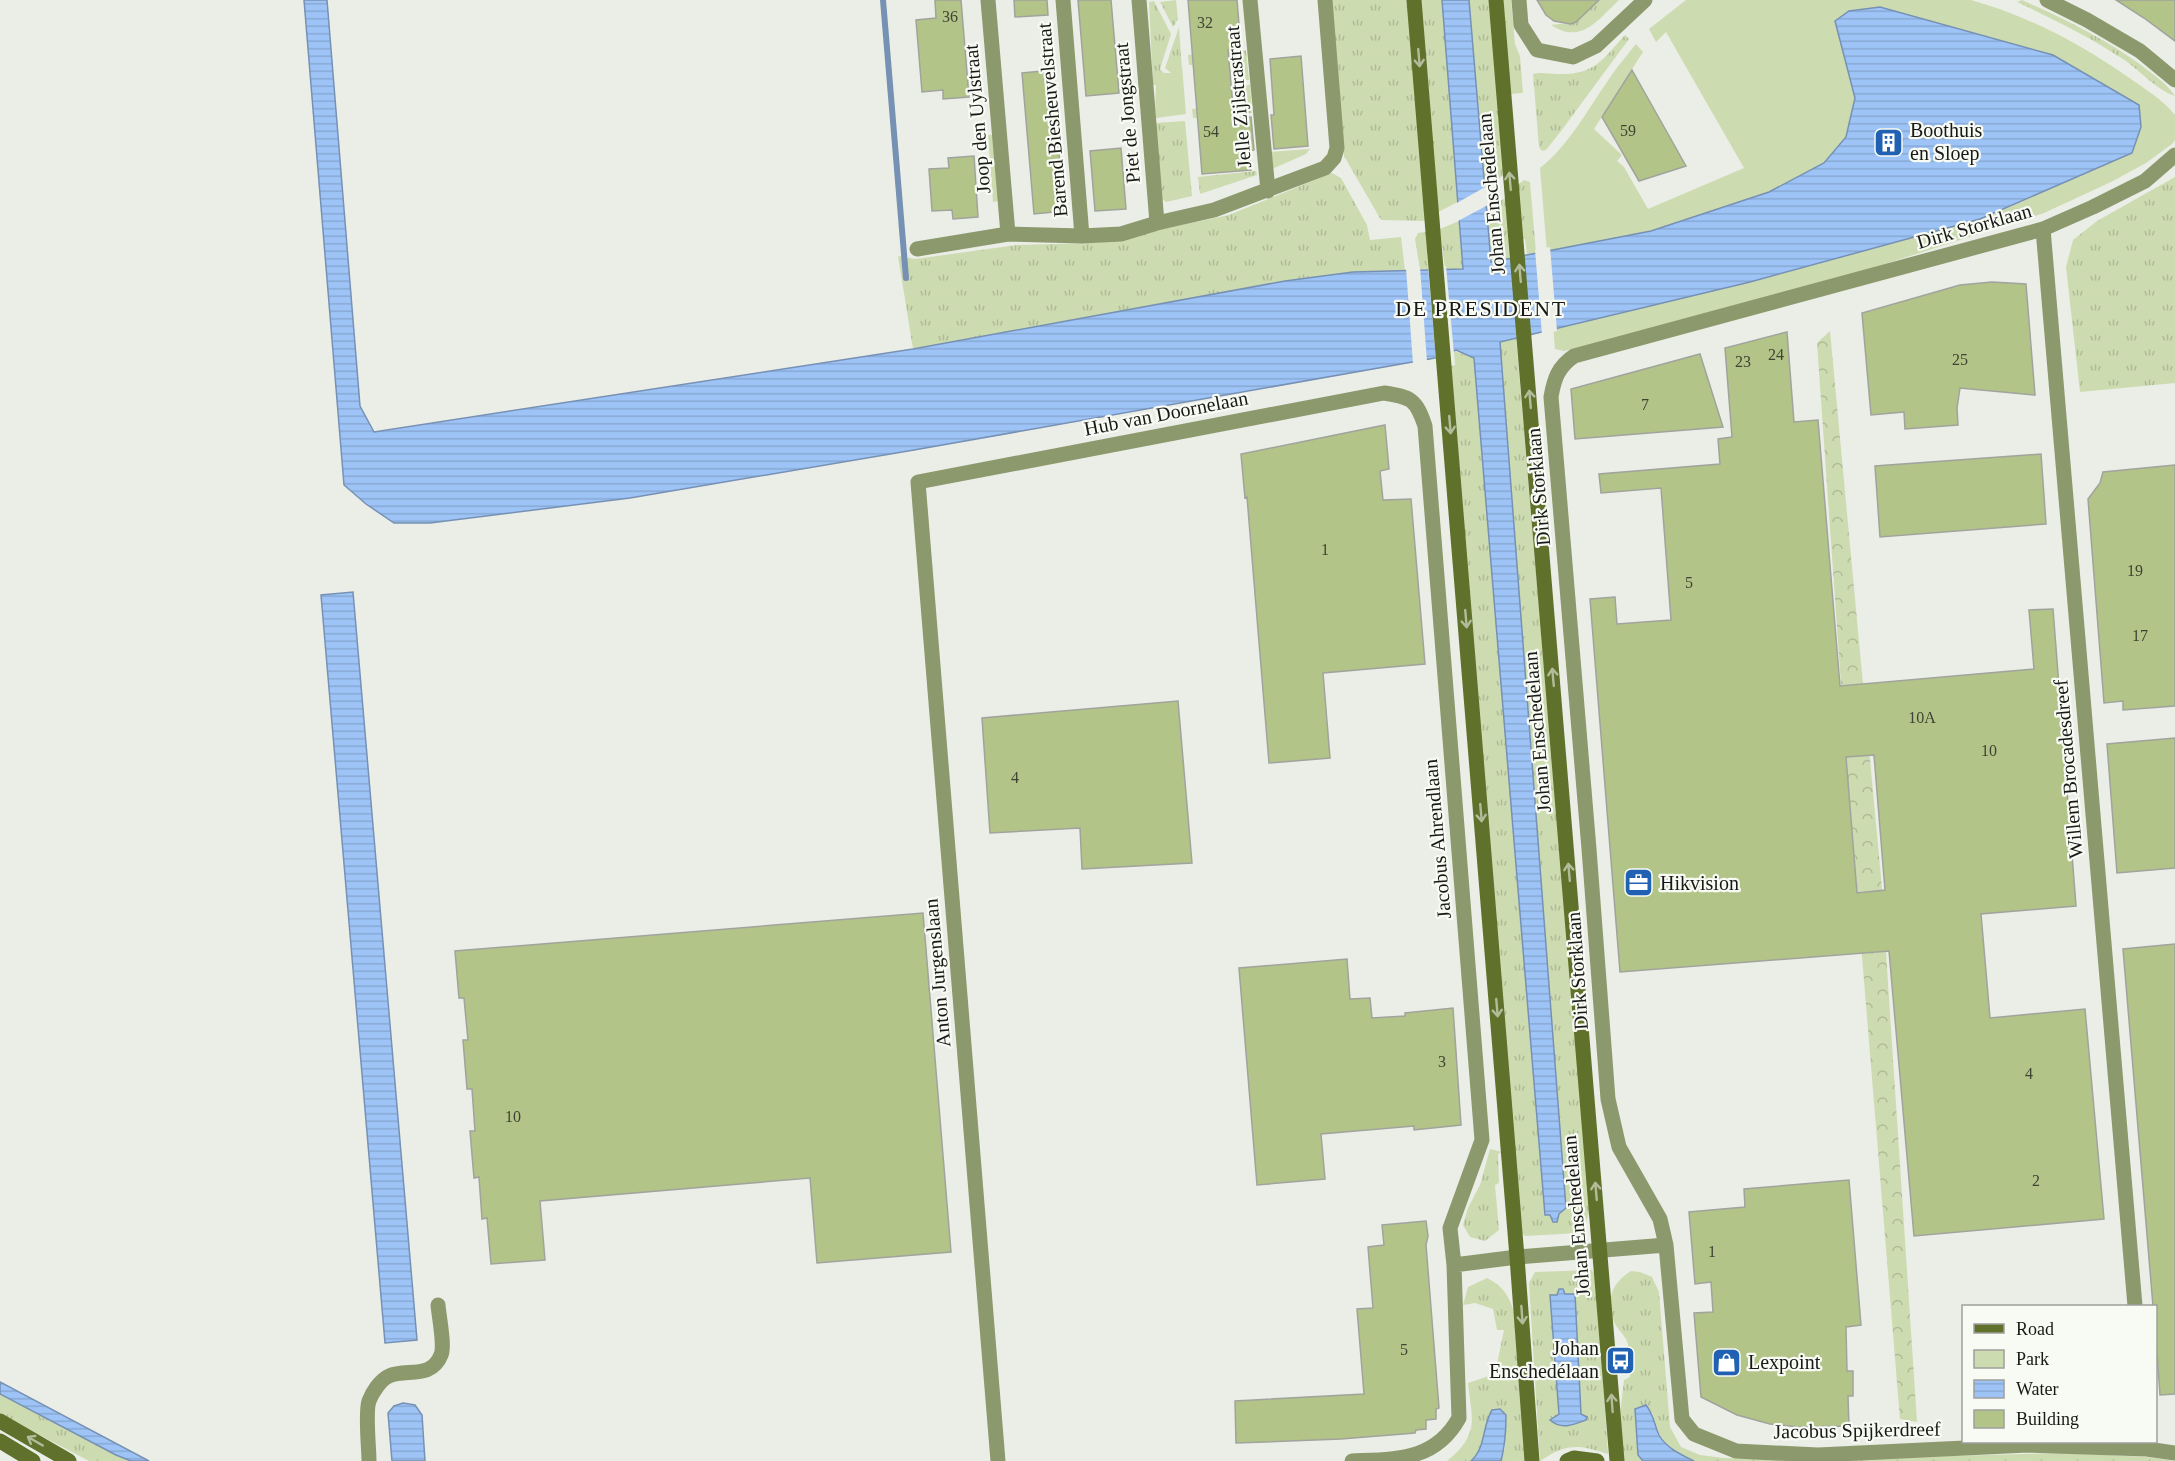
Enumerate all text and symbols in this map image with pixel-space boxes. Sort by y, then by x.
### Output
house number: 36 [942,8,958,25]
house number: 32 [1197,14,1213,31]
street label: Barend Biesheuvelstraat [1033,22,1071,218]
street label: Jelle Zijlstrastraat [1221,24,1256,169]
street label: Piet de Jongstraat [1110,41,1145,184]
street label: Joop den Uylstraat [959,43,995,195]
one-way arrow [1414,48,1425,68]
street label: Johan Enschedelaan [1473,113,1509,275]
place label: Boothuis en Sloep [1910,119,1982,165]
house number: 59 [1620,122,1636,139]
house number: 54 [1203,123,1219,140]
building icon: Boothuis en Sloep [1873,126,1905,158]
one-way arrow [1504,172,1515,191]
street label: Dirk Storklaan [1914,199,2034,253]
one-way arrow [1514,264,1525,284]
district label: DE PRESIDENT [1395,296,1567,321]
house number: 24 [1768,346,1784,363]
house number: 25 [1952,351,1968,368]
house number: 23 [1735,353,1751,370]
street label: Hub van Doornelaan [1082,386,1250,440]
one-way arrow [1524,390,1535,410]
house number: 7 [1641,396,1649,413]
one-way arrow [1445,414,1456,434]
street label: Dirk Storklaan [1522,427,1554,547]
house number: 1 [1321,541,1329,558]
house number: 19 [2127,562,2143,579]
house number: 5 [1685,574,1693,591]
one-way arrow [1461,609,1472,629]
house number: 17 [2132,627,2148,644]
street label: Johan Enschedelaan [1519,651,1555,813]
one-way arrow [1547,668,1558,688]
street label: Willem Brocadesdreef [2049,678,2087,859]
house number: 10A [1908,709,1936,726]
house number: 10 [1981,742,1997,759]
street label: Jacobus Ahrendlaan [1419,758,1455,920]
house number: 4 [1011,769,1019,786]
one-way arrow [1476,803,1487,823]
one-way arrow [1563,862,1574,882]
office icon: Hikvision [1623,867,1655,899]
place label: Hikvision [1660,872,1739,894]
street label: Anton Jurgenslaan [920,898,955,1048]
street label: Dirk Storklaan [1562,911,1592,1031]
one-way arrow [1492,997,1503,1017]
house number: 3 [1438,1053,1446,1070]
house number: 4 [2025,1065,2033,1082]
house number: 10 [505,1108,521,1125]
street label: Johan Enschedelaan [1558,1135,1594,1297]
house number: 2 [2032,1172,2040,1189]
one-way arrow [1590,1182,1601,1202]
house number: 1 [1708,1243,1716,1260]
one-way arrow [1516,1305,1527,1325]
legend [1962,1305,2157,1443]
text: Road [2016,1319,2054,1339]
place label: Johan Enschedélaan [1489,1337,1599,1382]
house number: 5 [1400,1341,1408,1358]
bus stop icon: Johan Enschedélaan [1604,1344,1636,1376]
shop icon: Lexpoint [1711,1346,1743,1378]
text: Park [2016,1349,2049,1369]
place label: Lexpoint [1748,1351,1821,1374]
text: Water [2016,1379,2059,1399]
one-way arrow [1606,1393,1617,1413]
text: Building [2016,1409,2079,1429]
street label: Jacobus Spijkerdreef [1773,1418,1941,1443]
one-way arrow [26,1435,43,1447]

